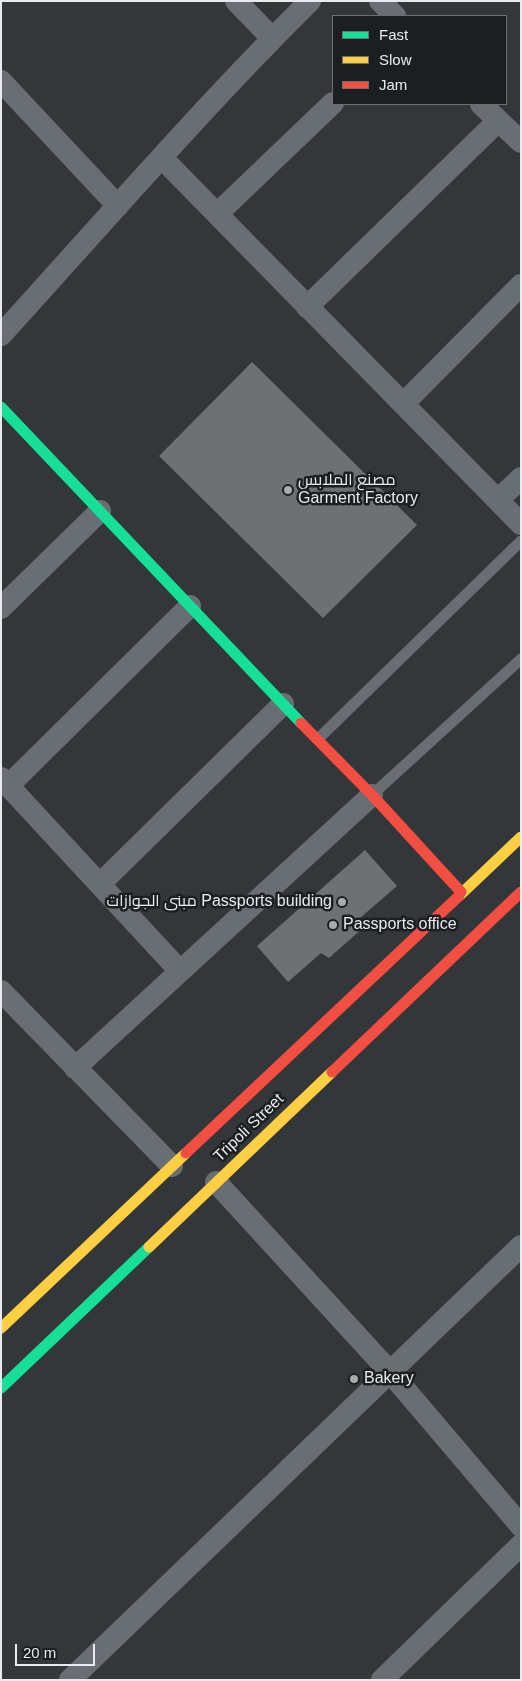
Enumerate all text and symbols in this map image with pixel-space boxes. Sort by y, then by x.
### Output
legend [332,15,507,105]
text: Fast [379,26,408,43]
text: Slow [379,51,412,68]
text: Jam [379,76,407,93]
place label: مصنع الملابس Garment Factory [298,471,418,509]
marker: مصنع الملابس Garment Factory [282,484,294,496]
place label: مبنى الجوازات Passports building [107,892,332,912]
marker: مبنى الجوازات Passports building [336,896,348,908]
place label: Passports office [343,915,457,935]
marker: Passports office [327,919,339,931]
street label: Tripoli Street [210,1090,288,1166]
place label: Bakery [364,1369,414,1389]
marker: Bakery [348,1373,360,1385]
scale bar [18,1634,98,1666]
text: 20 m [23,1644,56,1661]

